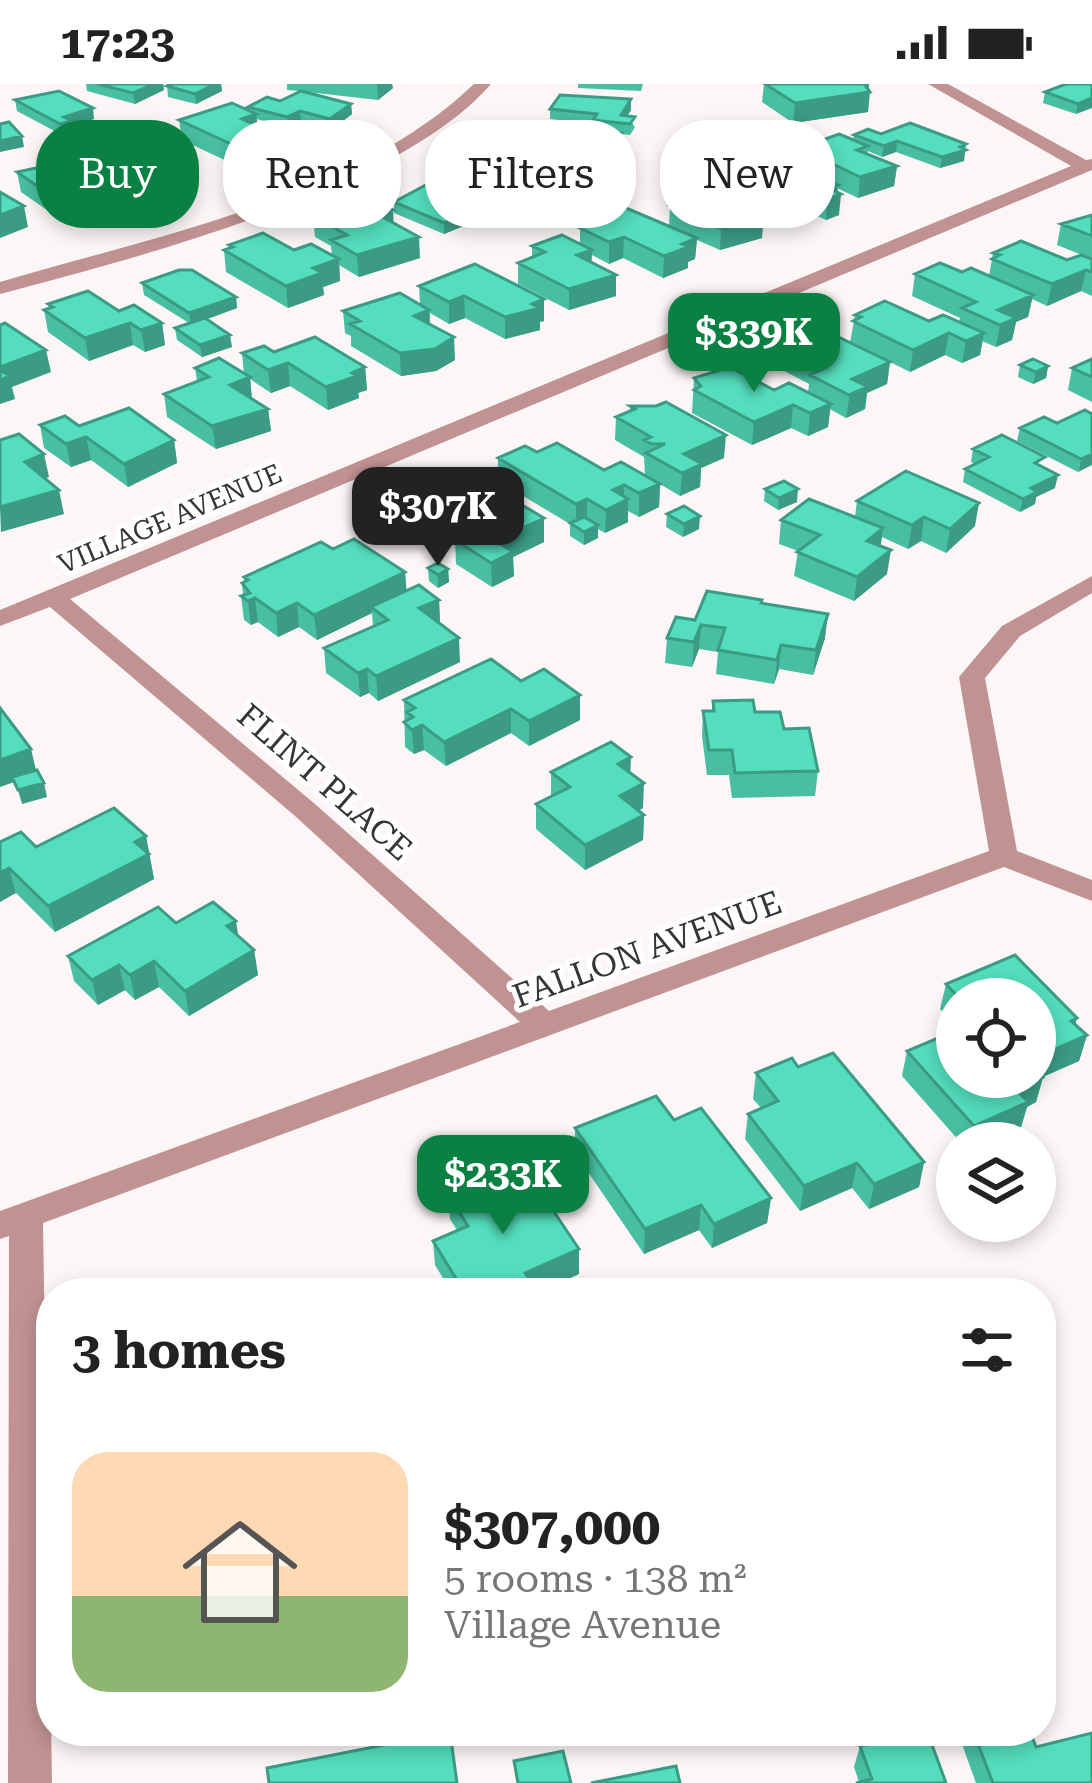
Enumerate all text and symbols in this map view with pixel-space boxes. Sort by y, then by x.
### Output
text: 17:23 [60,16,175,69]
chip: Buy [36,120,199,228]
chip: Rent [223,120,401,228]
chip: Filters [425,120,636,228]
chip: New [660,120,835,228]
pin: $339K [670,293,838,395]
text: $339K [695,309,813,355]
street label: VILLAGE AVENUE [53,457,287,581]
pin: $307K [354,467,522,569]
text: $307K [379,483,497,529]
street label: FLINT PLACE [230,696,420,868]
street label: FALLON AVENUE [507,882,787,1016]
map controls [936,978,1056,1242]
button: locate [936,978,1056,1098]
button: layers [936,1122,1056,1242]
pin: $233K [419,1135,587,1237]
text: $233K [444,1151,562,1197]
icon: filters [954,1317,1020,1383]
text: 3 homes [72,1321,286,1380]
text: $307,000 [444,1497,660,1556]
icon: home [168,1500,312,1644]
text: 5 rooms · 138 m² [444,1556,747,1602]
text: Village Avenue [444,1602,721,1648]

